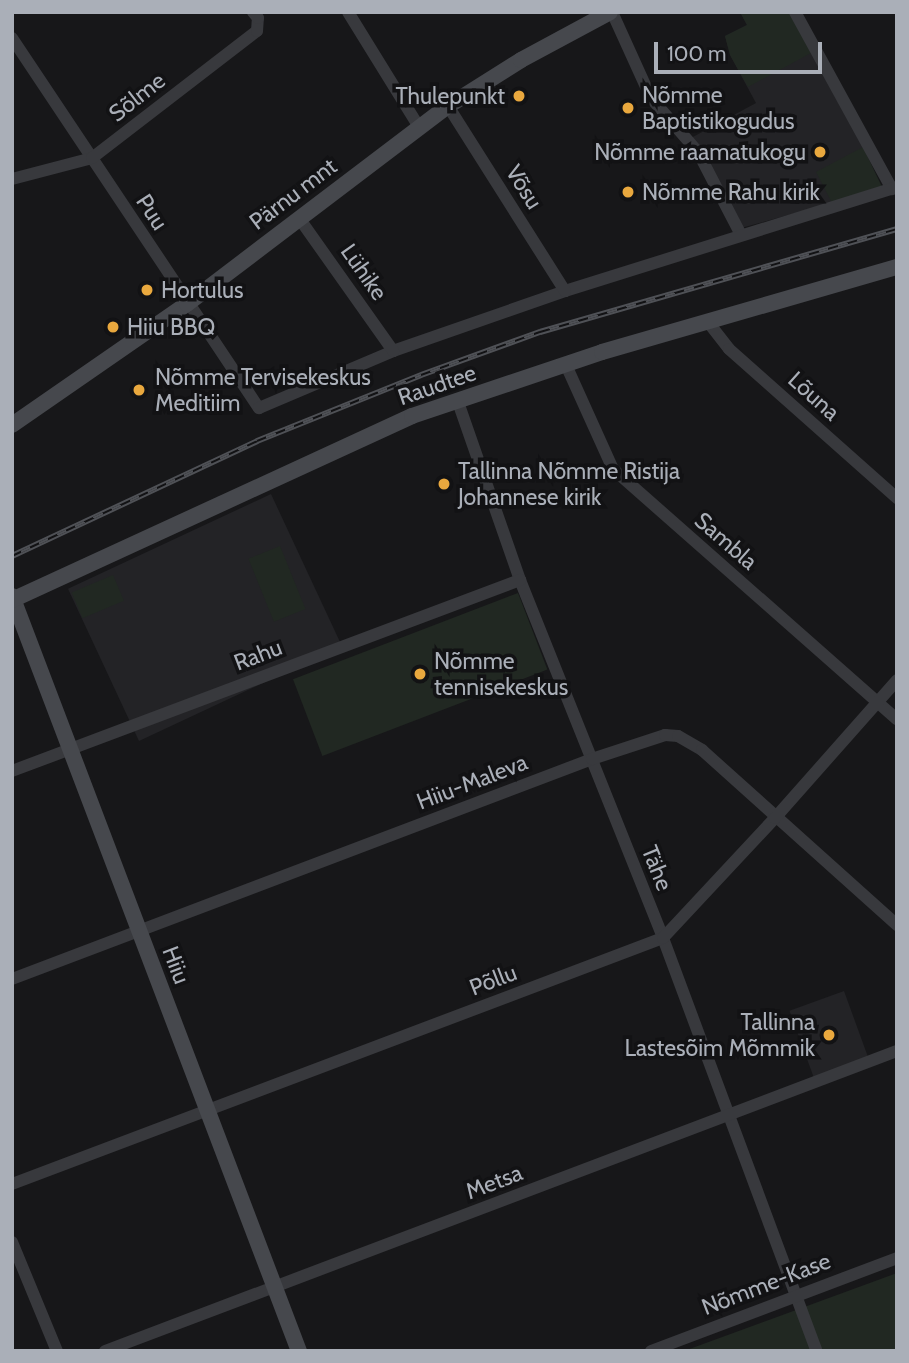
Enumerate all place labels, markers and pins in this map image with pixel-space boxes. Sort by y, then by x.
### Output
place label: Nõmme Baptistikogudus [642,81,794,135]
place label: Thulepunkt [395,82,505,110]
marker: Thulepunkt [511,88,527,104]
marker: Nõmme Baptistikogudus [620,100,636,116]
place label: Nõmme raamatukogu [594,138,806,166]
marker: Nõmme raamatukogu [812,144,828,160]
place label: Nõmme Rahu kirik [642,178,820,206]
marker: Nõmme Rahu kirik [620,184,636,200]
place label: Hortulus [161,276,244,304]
marker: Hortulus [139,282,155,298]
place label: Hiiu BBQ [127,313,215,341]
marker: Hiiu BBQ [105,319,121,335]
place label: Nõmme Tervisekeskus Meditiim [155,363,371,417]
marker: Nõmme Tervisekeskus Meditiim [129,380,149,400]
place label: Tallinna Nõmme Ristija Johannese kirik [458,457,680,511]
marker: Tallinna Nõmme Ristija Johannese kirik [436,476,452,492]
place label: Nõmme tennisekeskus [434,647,568,701]
marker: Nõmme tennisekeskus [412,666,428,682]
place label: Tallinna Lastesõim Mõmmik [625,1008,815,1062]
marker: Tallinna Lastesõim Mõmmik [821,1027,837,1043]

